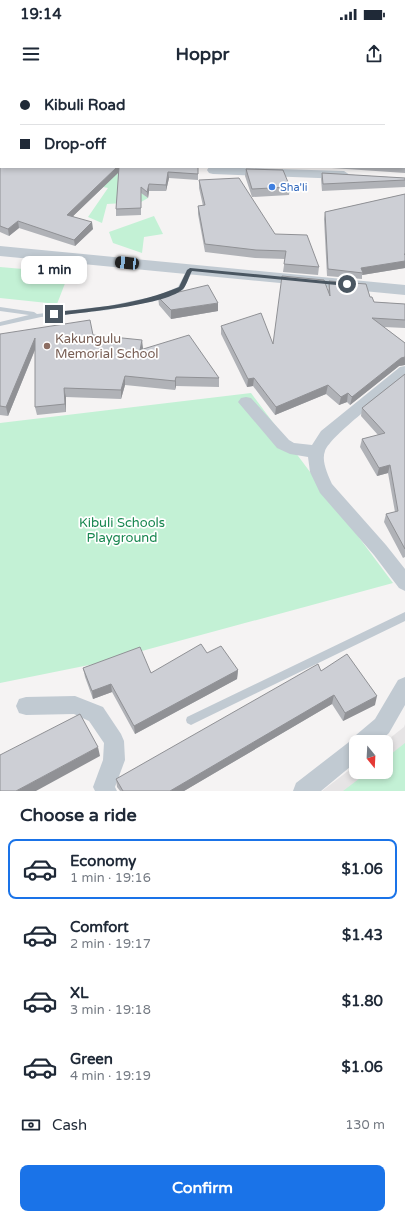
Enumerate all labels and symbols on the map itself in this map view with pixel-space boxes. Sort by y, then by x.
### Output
place label: Sha'li [280,181,308,194]
marker: Sha'li [267,182,277,192]
callout: 1 min [21,256,87,284]
car [114,256,140,270]
route start [338,275,356,293]
route end [45,305,63,323]
place label: Kakungulu Memorial School [55,331,159,362]
marker: Kakungulu Memorial School [42,341,52,351]
park label: Kibuli Schools Playground [79,515,165,546]
north arrow [349,735,393,779]

